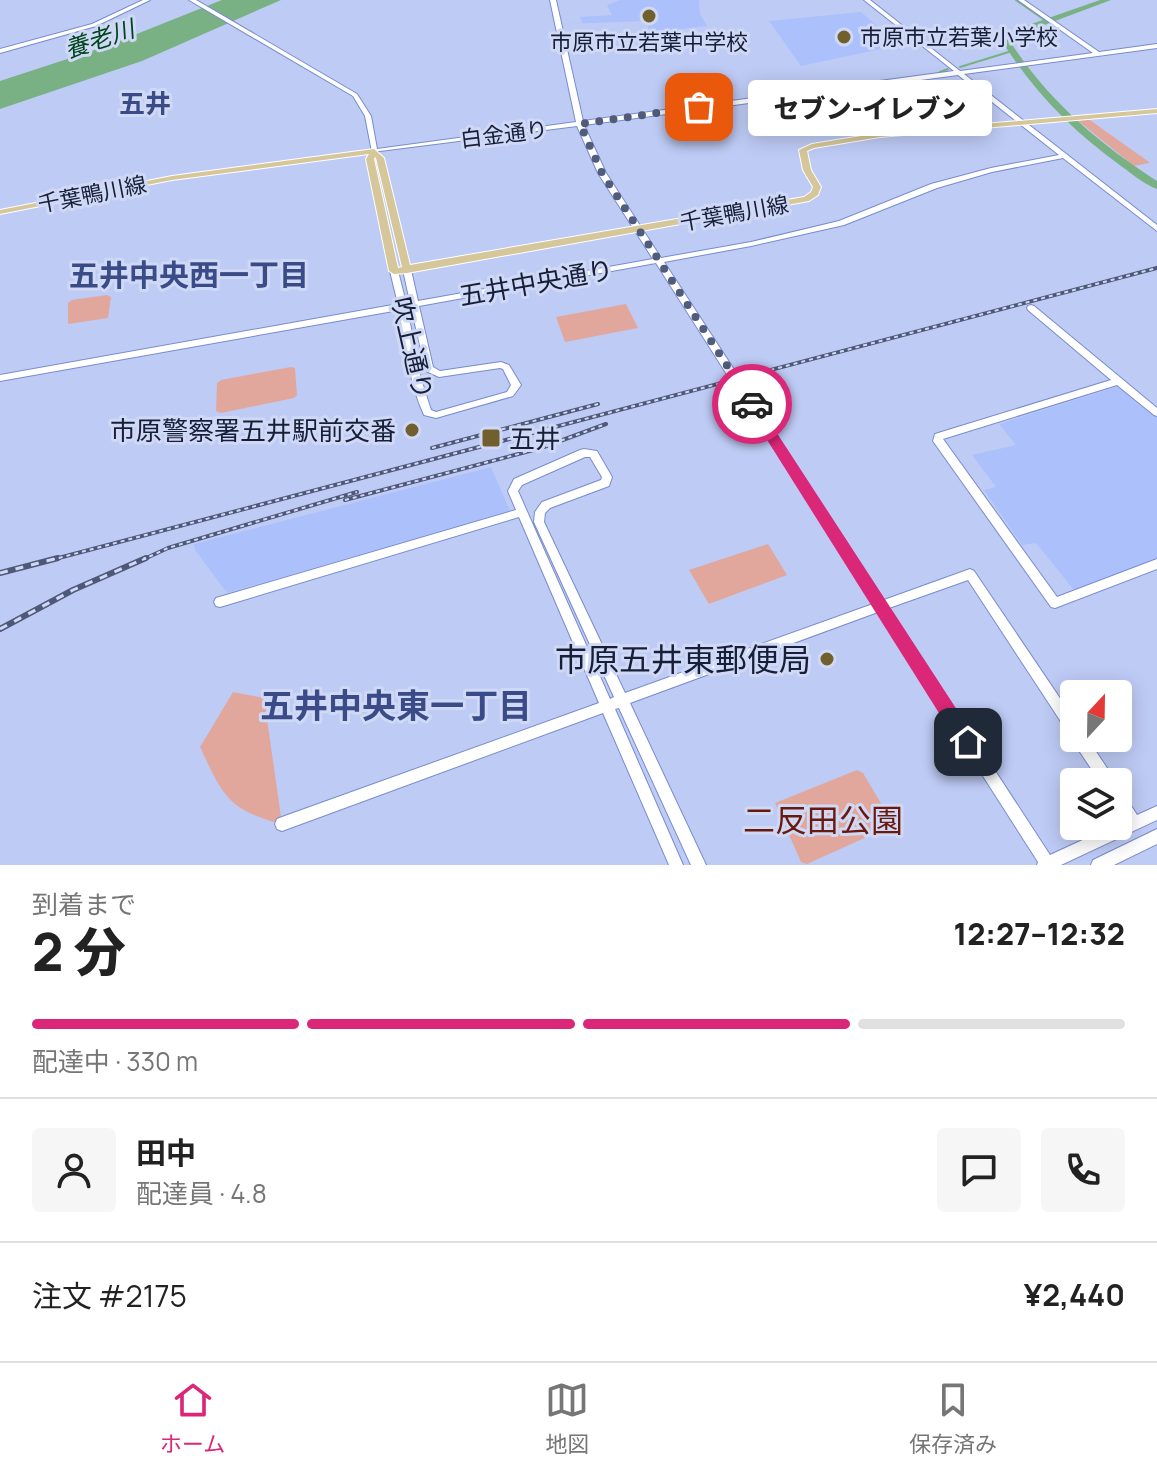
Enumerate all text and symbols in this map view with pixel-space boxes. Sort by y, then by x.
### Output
marker: 市原市立若葉中学校 [640,7,658,25]
water label: 養老川 [60,10,141,65]
place label: 市原市立若葉小学校 [860,22,1058,52]
place label: 市原市立若葉中学校 [550,27,748,57]
marker: 市原市立若葉小学校 [835,28,853,46]
pin [665,73,733,141]
callout: セブン-イレブン [747,79,991,135]
district label: 五井 [119,85,171,121]
icon: bag [677,85,721,129]
text: セブン-イレブン [774,90,966,126]
street label: 白金通り [458,114,550,154]
street label: 千葉鴨川線 [35,169,149,219]
street label: 千葉鴨川線 [677,189,791,237]
street label: 五井中央通り [456,251,616,313]
district label: 五井中央西一丁目 [69,254,309,295]
street label: 吹上通り [384,293,442,403]
courier [712,364,792,444]
icon: car [730,382,774,426]
place label: 市原警察署五井駅前交番 [110,412,396,448]
place label: 五井 [509,420,561,456]
marker: 市原警察署五井駅前交番 [403,421,421,439]
marker: 五井 [480,427,502,449]
place label: 市原五井東郵便局 [555,637,811,681]
marker: 市原五井東郵便局 [818,650,836,668]
north arrow [1060,680,1132,752]
map controls [1060,680,1132,840]
district label: 五井中央東一丁目 [260,682,532,728]
pin [934,708,1002,776]
icon: home [946,720,990,764]
button: layers [1060,768,1132,840]
park label: 二反田公園 [743,798,903,842]
text: 到着まで [32,886,136,922]
text: 12:27–12:32 [954,913,1125,954]
text: 2 分 [32,916,126,987]
text: 配達中 · 330 m [32,1043,198,1079]
button: person [32,1128,116,1212]
button: chat [937,1128,1021,1212]
button: phone [1041,1128,1125,1212]
text: 田中 [136,1132,196,1173]
text: 配達員 · 4.8 [136,1175,267,1211]
text: ¥2,440 [1024,1274,1125,1315]
text: 注文 #2175 [32,1275,187,1316]
tab: ホーム [160,1378,225,1459]
tab: 地図 [545,1378,589,1459]
tab: 保存済み [909,1378,997,1459]

